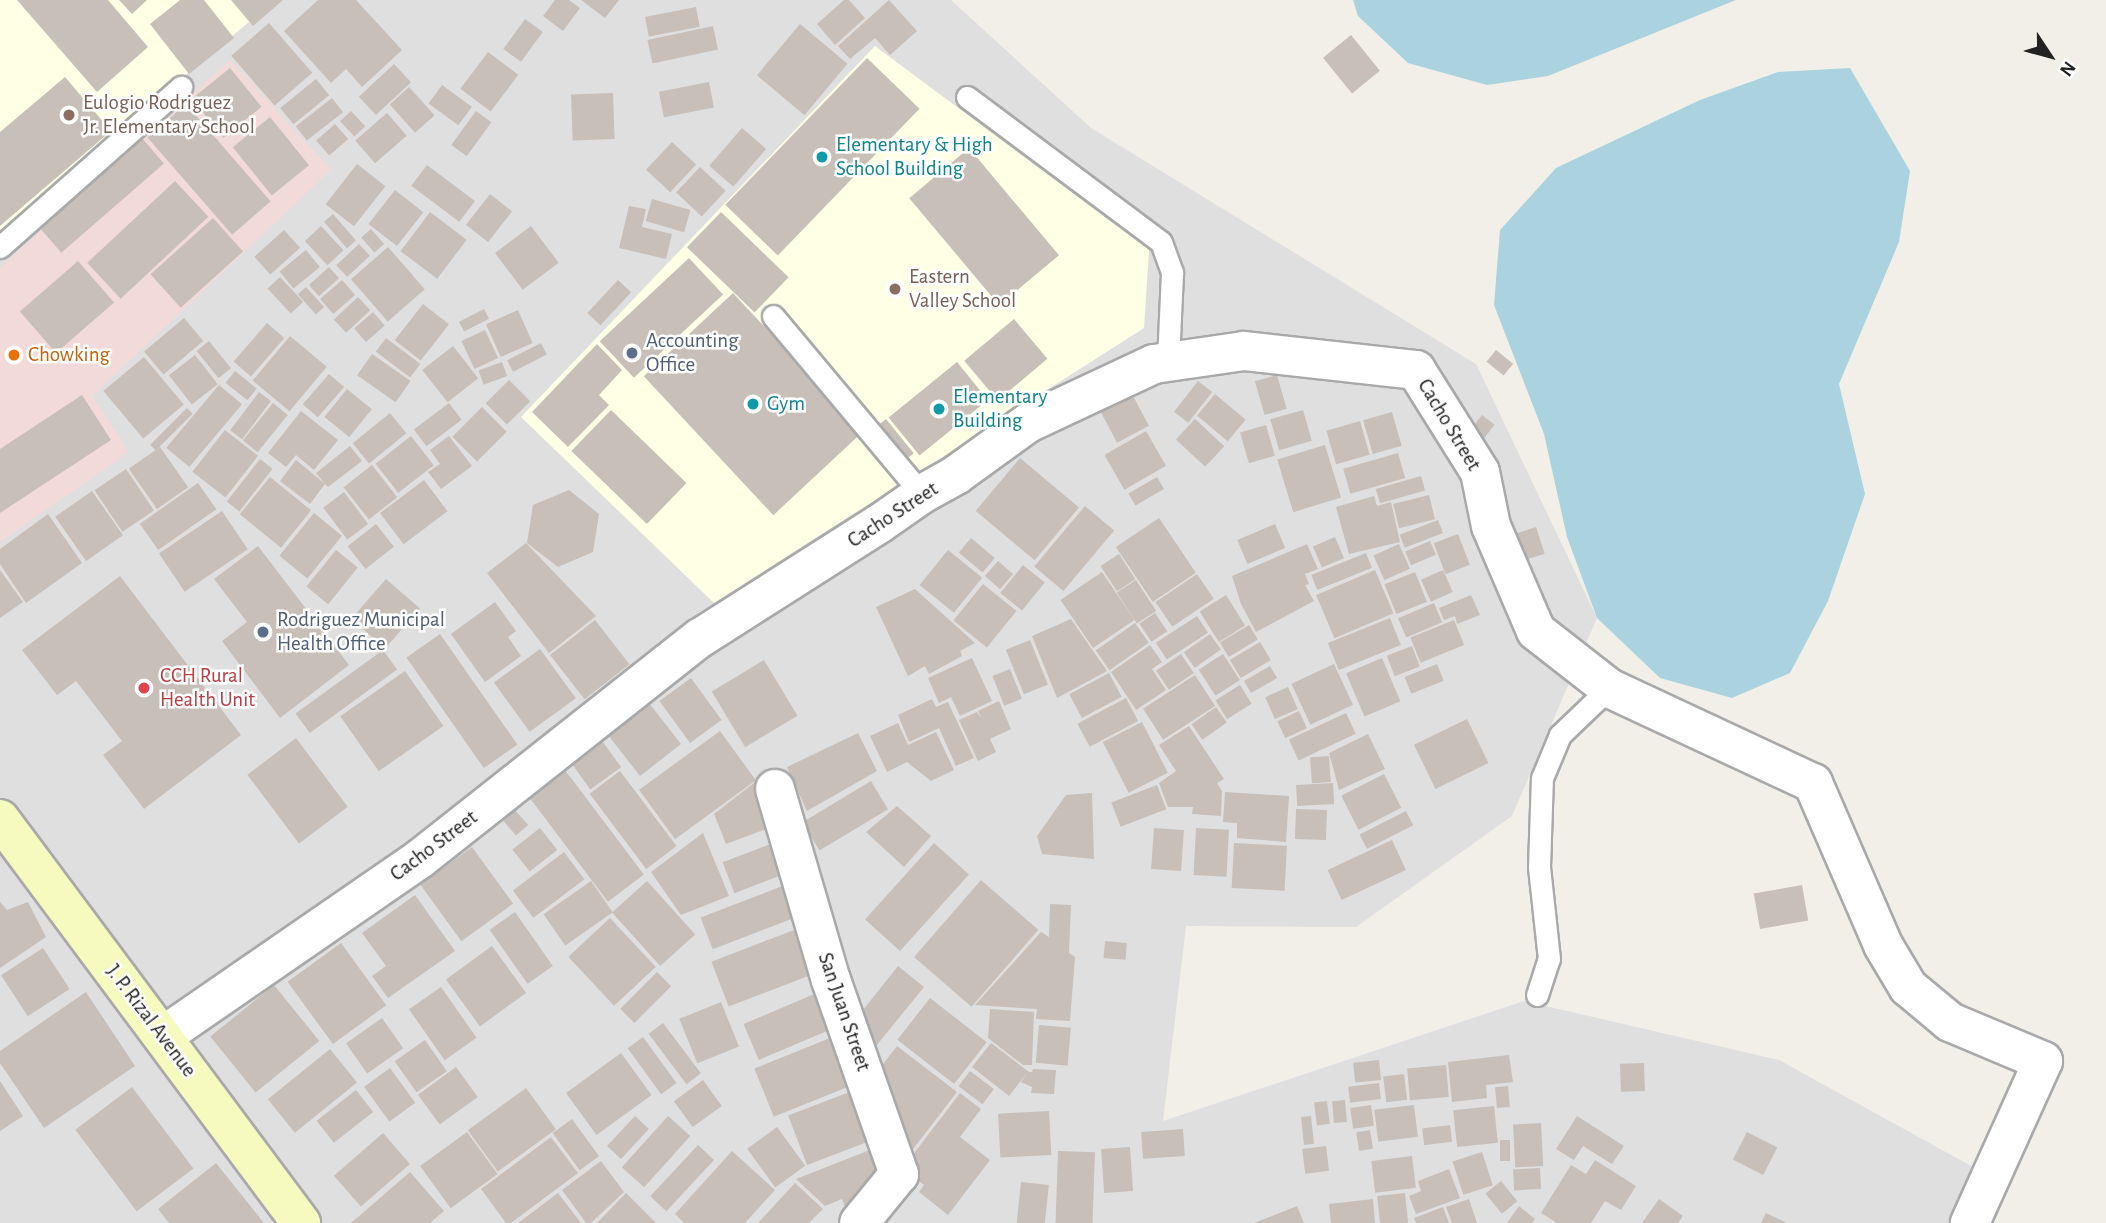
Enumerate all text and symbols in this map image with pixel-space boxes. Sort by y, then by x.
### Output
north arrow [2015,21,2085,91]
text: N [2056,58,2079,80]
place label: Eulogio Rodriguez Jr. Elementary School [83,90,255,140]
marker: Eulogio Rodriguez Jr. Elementary School [61,107,77,123]
place label: Elementary & High School Building [836,132,993,182]
marker: Elementary & High School Building [814,149,830,165]
place label: Eastern Valley School [909,264,1016,314]
marker: Eastern Valley School [887,281,903,297]
place label: Accounting Office [646,328,738,378]
place label: Chowking [28,342,110,368]
marker: Accounting Office [624,345,640,361]
marker: Chowking [6,347,22,363]
street label: Cacho Street [1412,374,1486,476]
place label: Elementary Building [953,384,1047,434]
place label: Gym [767,391,805,417]
marker: Gym [745,396,761,412]
marker: Elementary Building [931,401,947,417]
street label: Cacho Street [843,476,943,554]
place label: Rodriguez Municipal Health Office [277,607,445,657]
marker: Rodriguez Municipal Health Office [255,624,271,640]
place label: CCH Rural Health Unit [160,663,255,713]
marker: CCH Rural Health Unit [134,678,154,698]
street label: Cacho Street [385,805,483,887]
street label: San Juan Street [812,950,876,1074]
street label: J. P. Rizal Avenue [100,960,202,1082]

